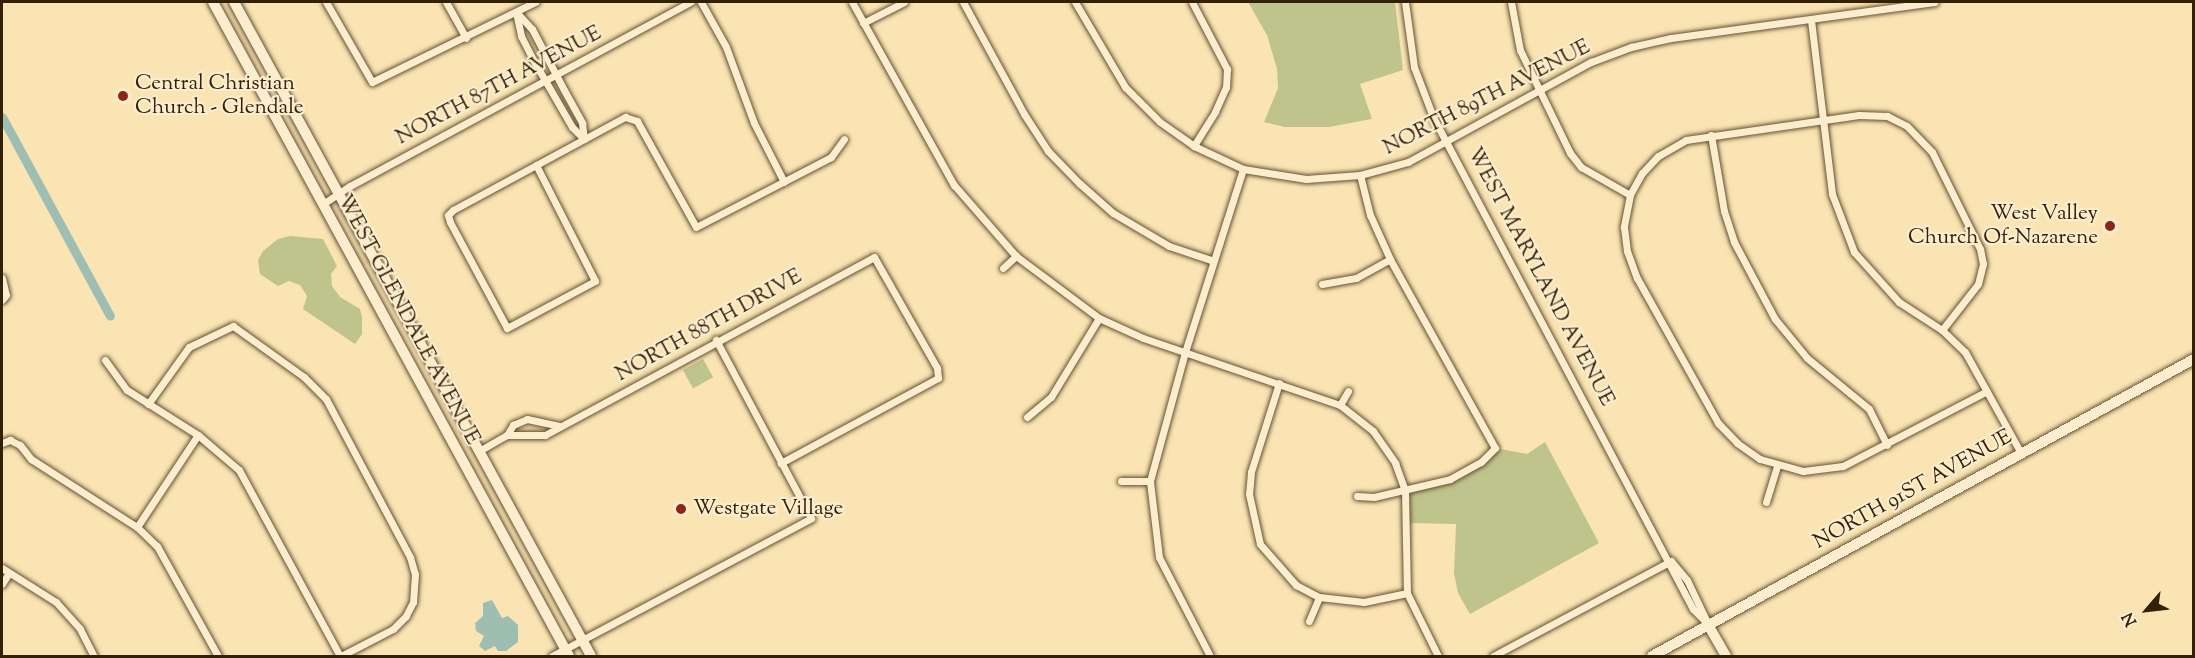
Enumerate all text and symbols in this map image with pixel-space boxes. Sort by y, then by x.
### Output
street label: NORTH 87TH AVENUE [392,21,606,151]
street label: NORTH 89TH AVENUE [1379,35,1595,161]
place label: Central Christian Church - Glendale [135,71,304,121]
marker: Central Christian Church - Glendale [116,89,130,103]
street label: WEST MARYLAND AVENUE [1461,143,1619,411]
street label: WEST GLENDALE AVENUE [331,191,485,449]
place label: West Valley Church Of-Nazarene [1908,201,2098,251]
marker: West Valley Church Of-Nazarene [2103,219,2117,233]
street label: NORTH 88TH DRIVE [612,264,806,388]
street label: NORTH 91ST AVENUE [1809,425,2017,555]
place label: Westgate Village [693,496,843,522]
marker: Westgate Village [674,502,688,516]
north arrow [2117,580,2177,640]
text: N [2118,608,2144,630]

